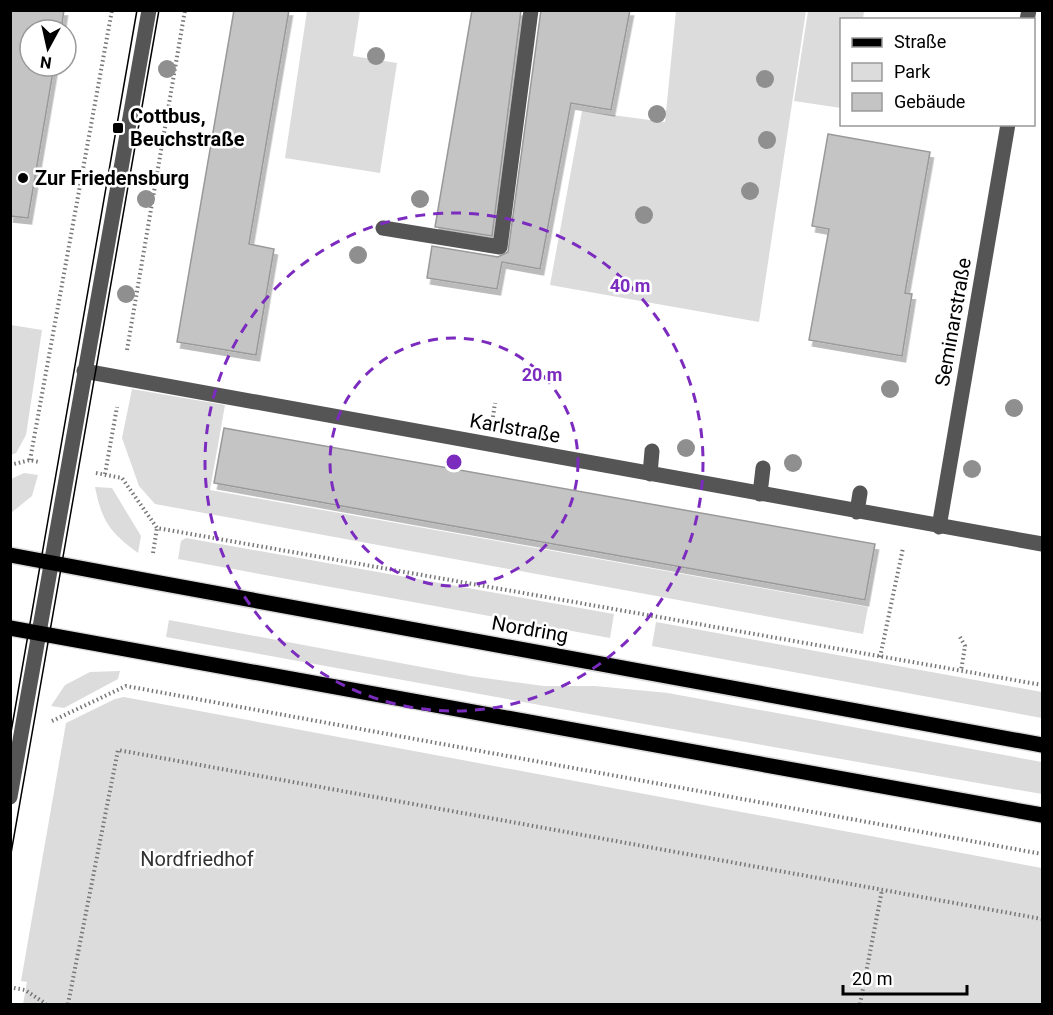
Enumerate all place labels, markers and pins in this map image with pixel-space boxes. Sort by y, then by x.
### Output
place label: Cottbus, Beuchstraße [130,104,245,151]
marker: Cottbus, Beuchstraße [111,121,125,135]
place label: Zur Friedensburg [35,166,189,190]
marker: Zur Friedensburg [16,171,30,185]
centre of rings [444,452,464,472]

